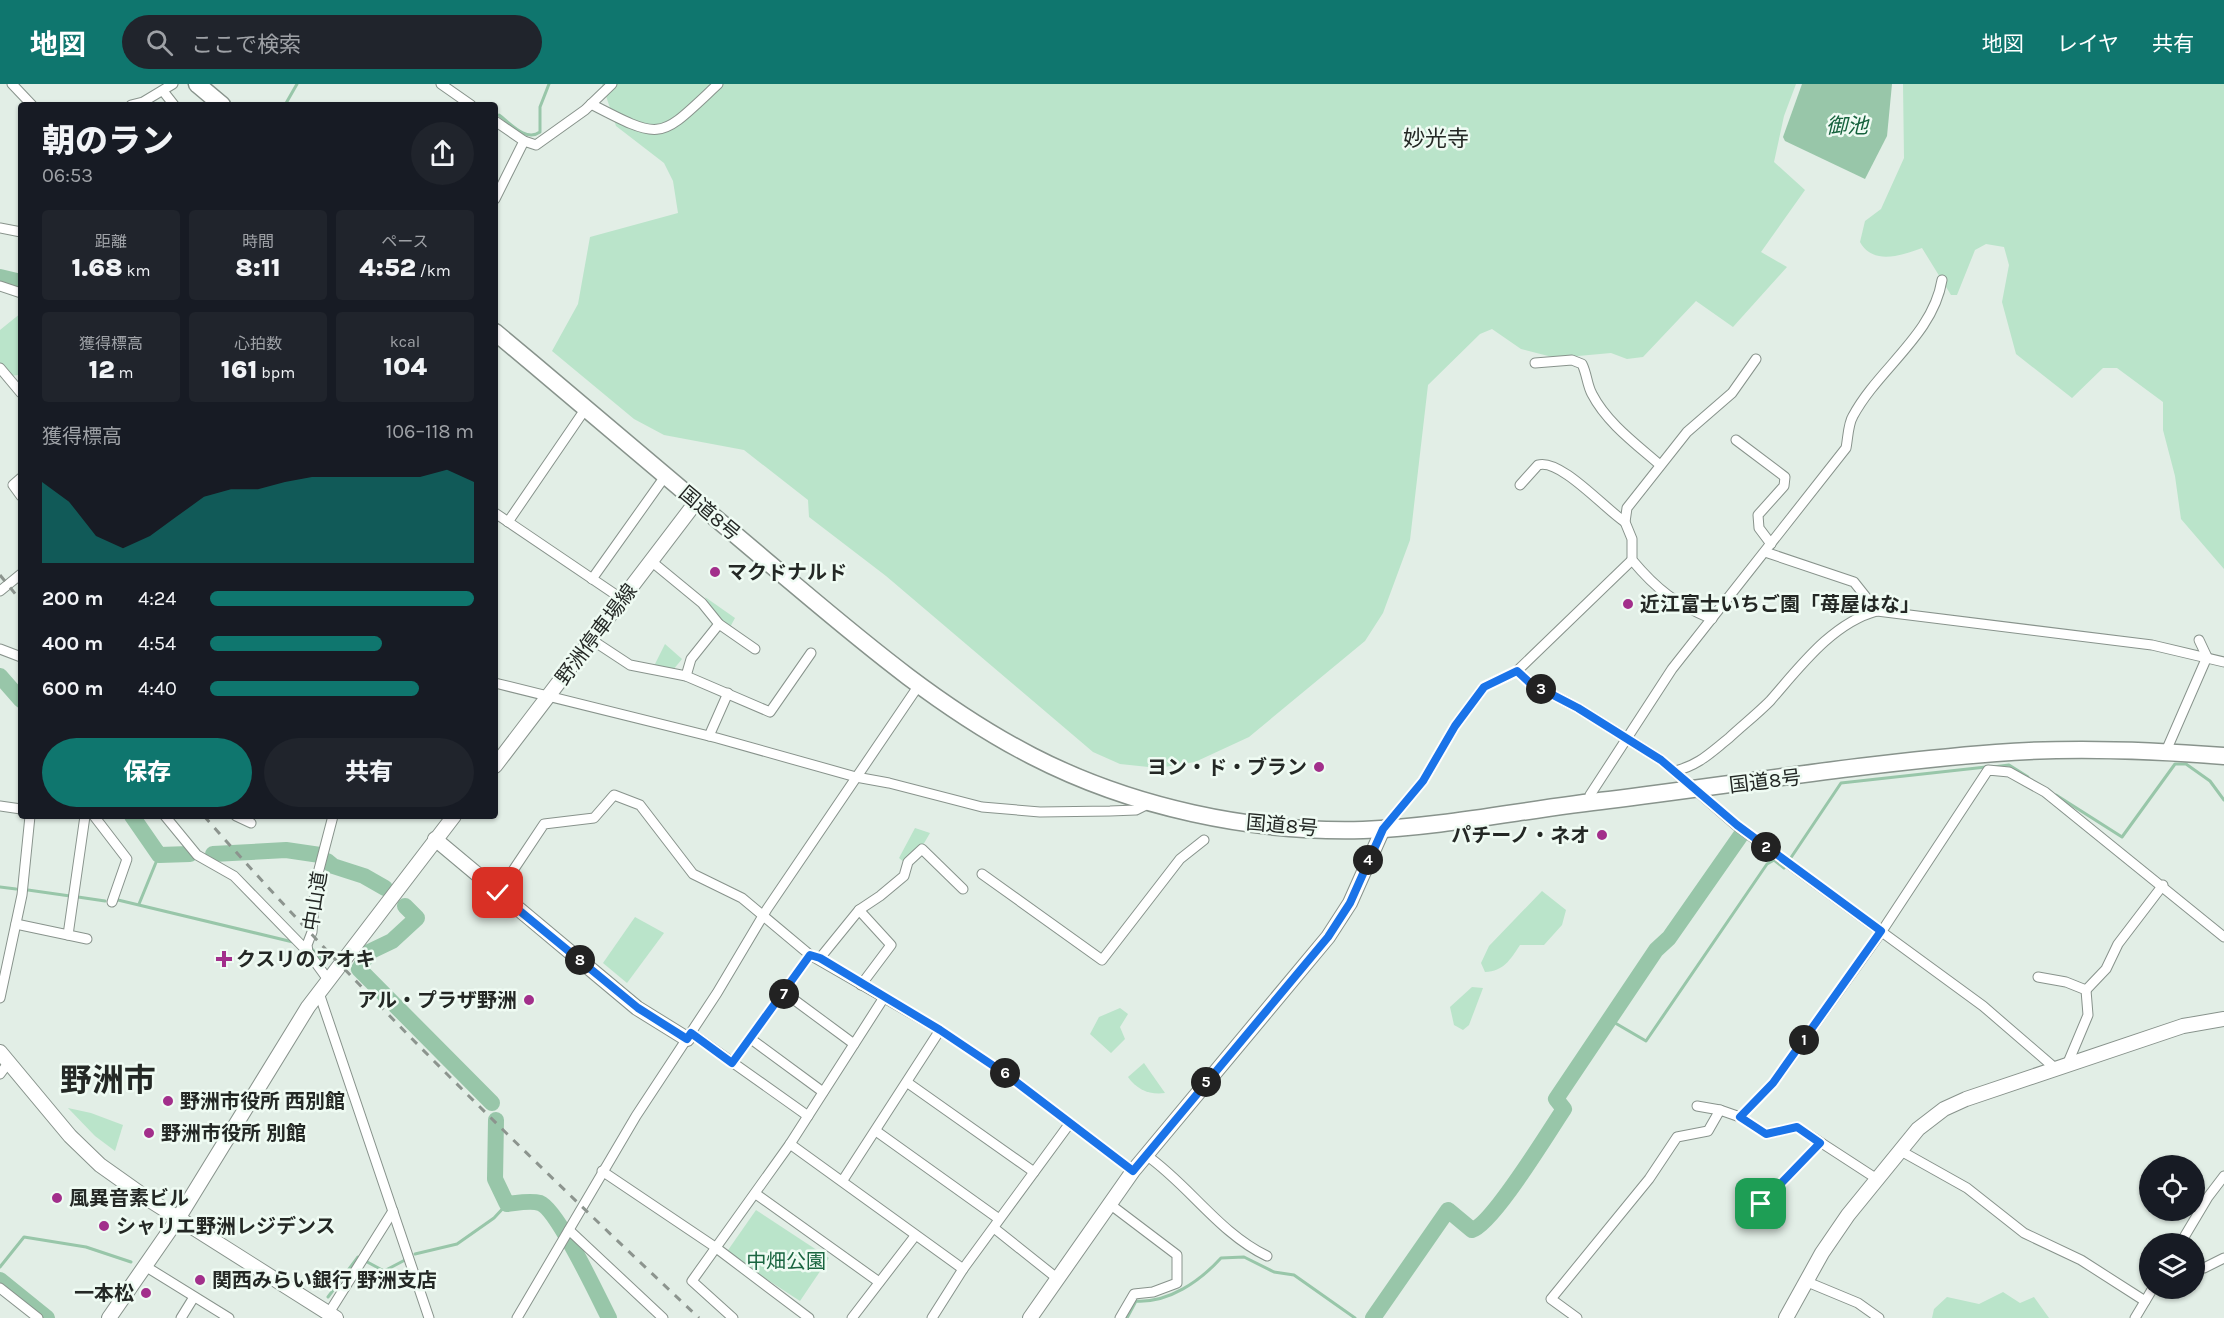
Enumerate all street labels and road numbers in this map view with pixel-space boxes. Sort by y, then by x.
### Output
street label: 国道8号 [675,481,745,545]
street label: 野洲停車場線 [551,579,642,689]
street label: 国道8号 [1728,766,1802,797]
street label: 国道8号 [1245,811,1319,840]
street label: 中山道 [299,870,332,933]

